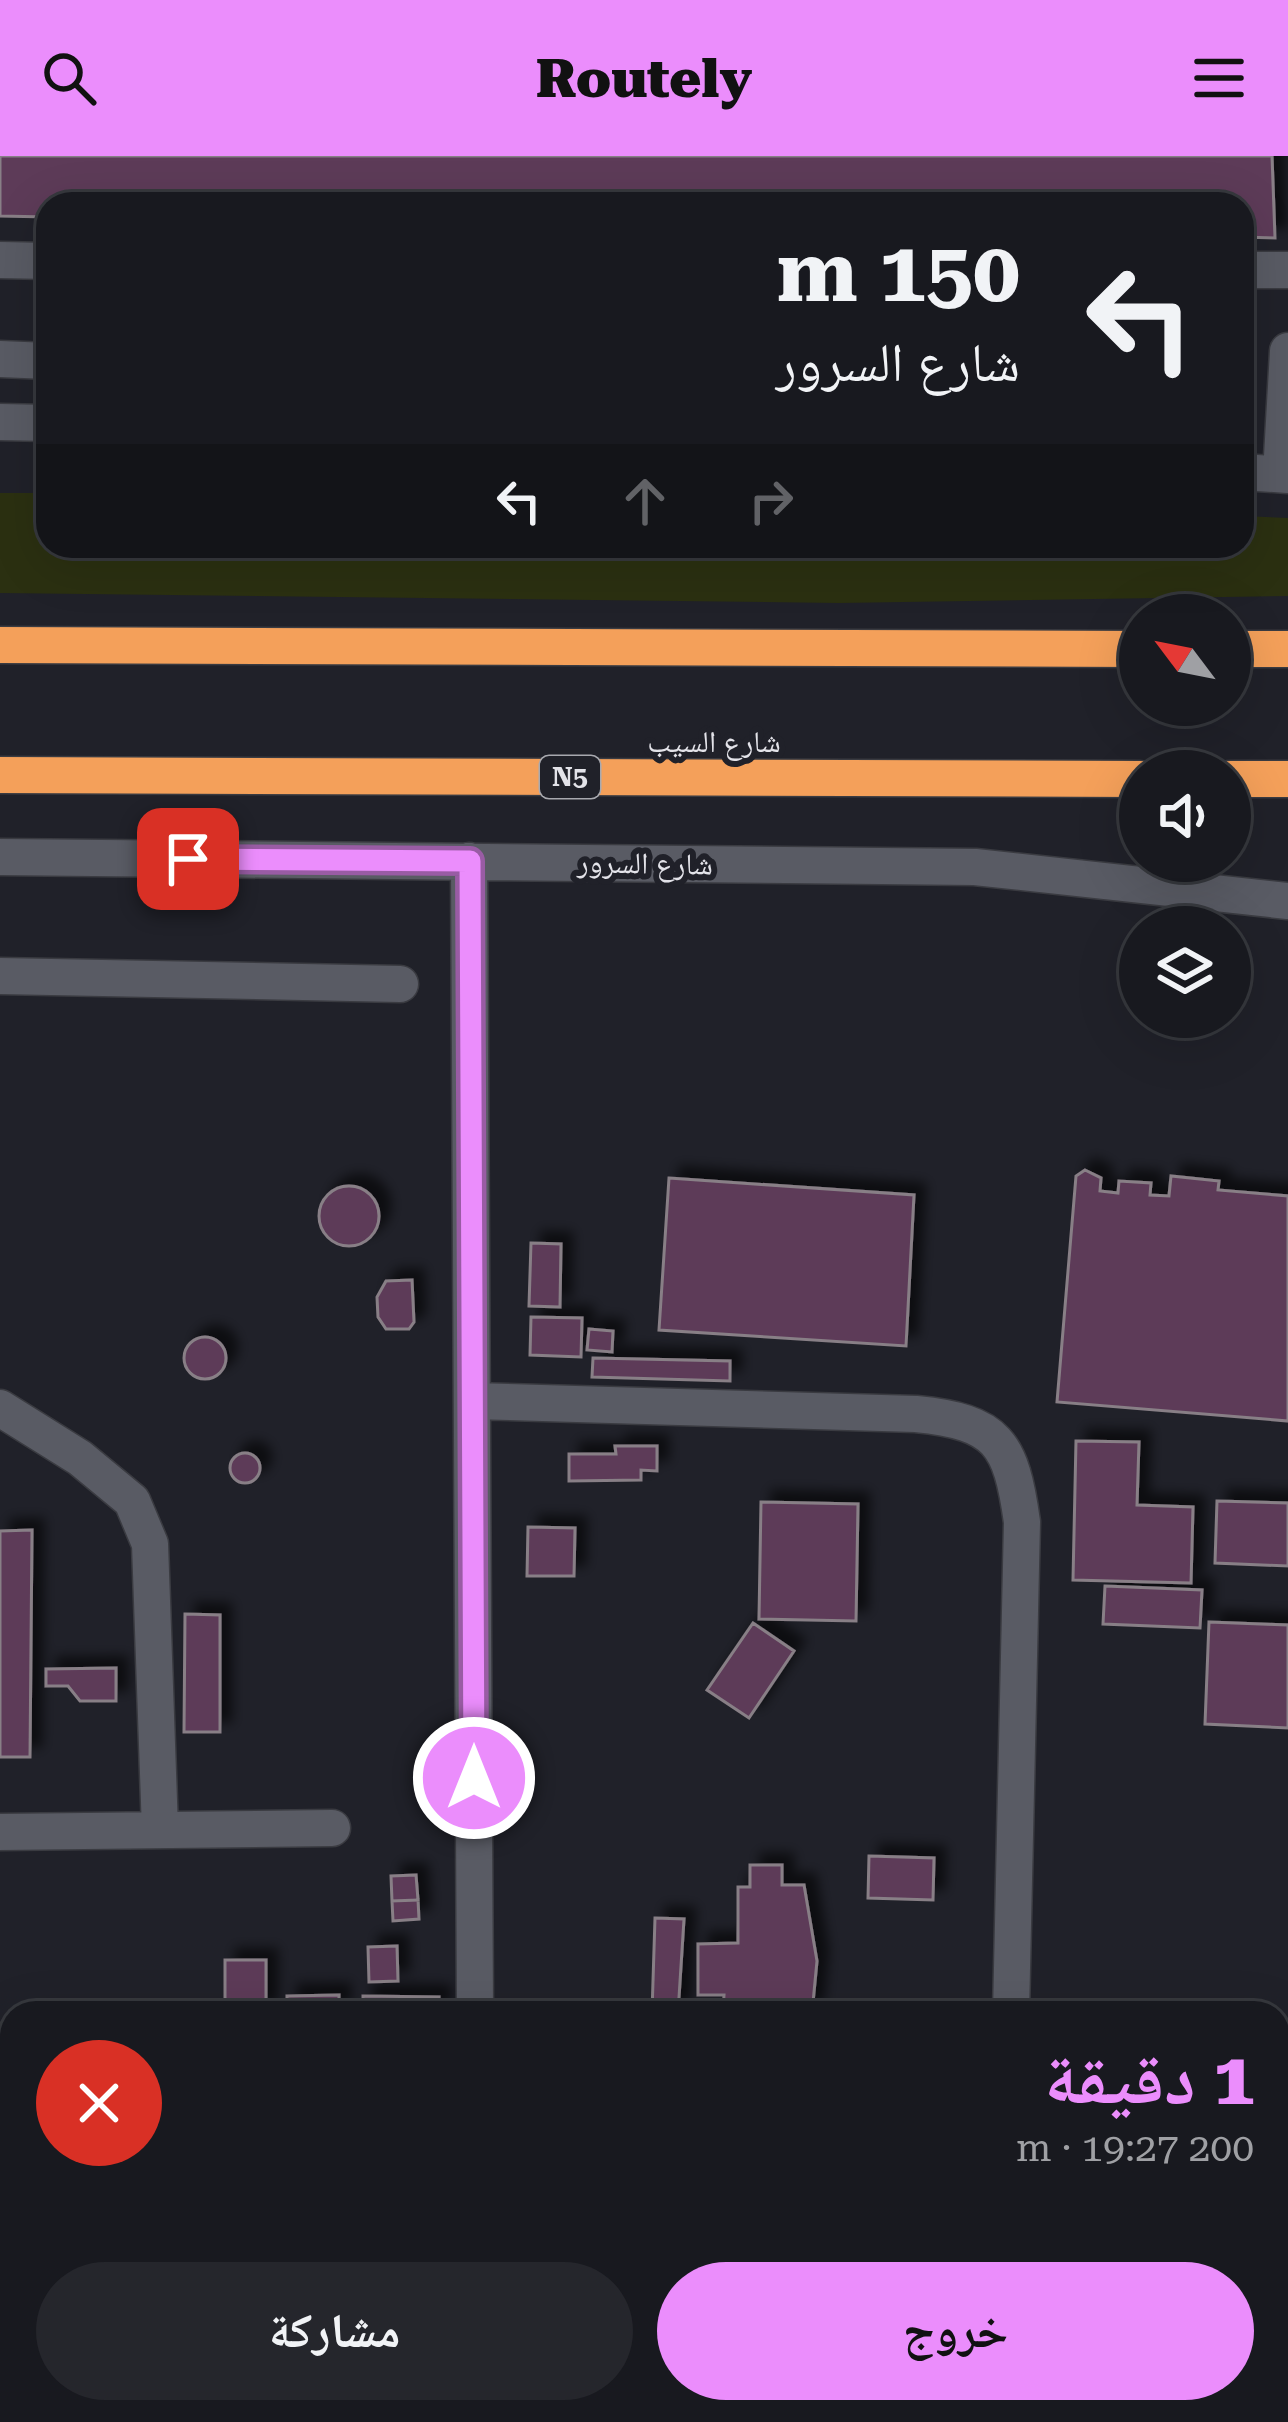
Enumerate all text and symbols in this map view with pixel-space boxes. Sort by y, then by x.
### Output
icon: search [36,45,102,111]
icon: menu [1186,45,1252,111]
text: Routely [536,47,752,110]
text: 150 m [777,223,1020,321]
icon: left [1062,240,1218,396]
text: شارع السرور [776,331,1020,394]
icon: left [486,468,552,534]
icon: ahead [612,468,678,534]
icon: right [738,468,804,534]
north arrow [1119,594,1251,726]
map controls [1119,594,1251,1038]
street label: شارع السيب [647,724,781,761]
button: sound [1119,750,1251,882]
road number: N5 [540,756,600,798]
pin [137,808,239,910]
icon: arrive [155,826,221,892]
street label: شارع السرور [576,844,713,884]
button: layers [1119,906,1251,1038]
position arrow [411,1715,537,1841]
text: 1 دقيقة [1044,2037,1254,2122]
button: close [36,2040,162,2166]
text: 200 m · 19:27 [1016,2125,1254,2171]
button: مشاركة [36,2262,633,2400]
button: خروج [657,2262,1254,2400]

